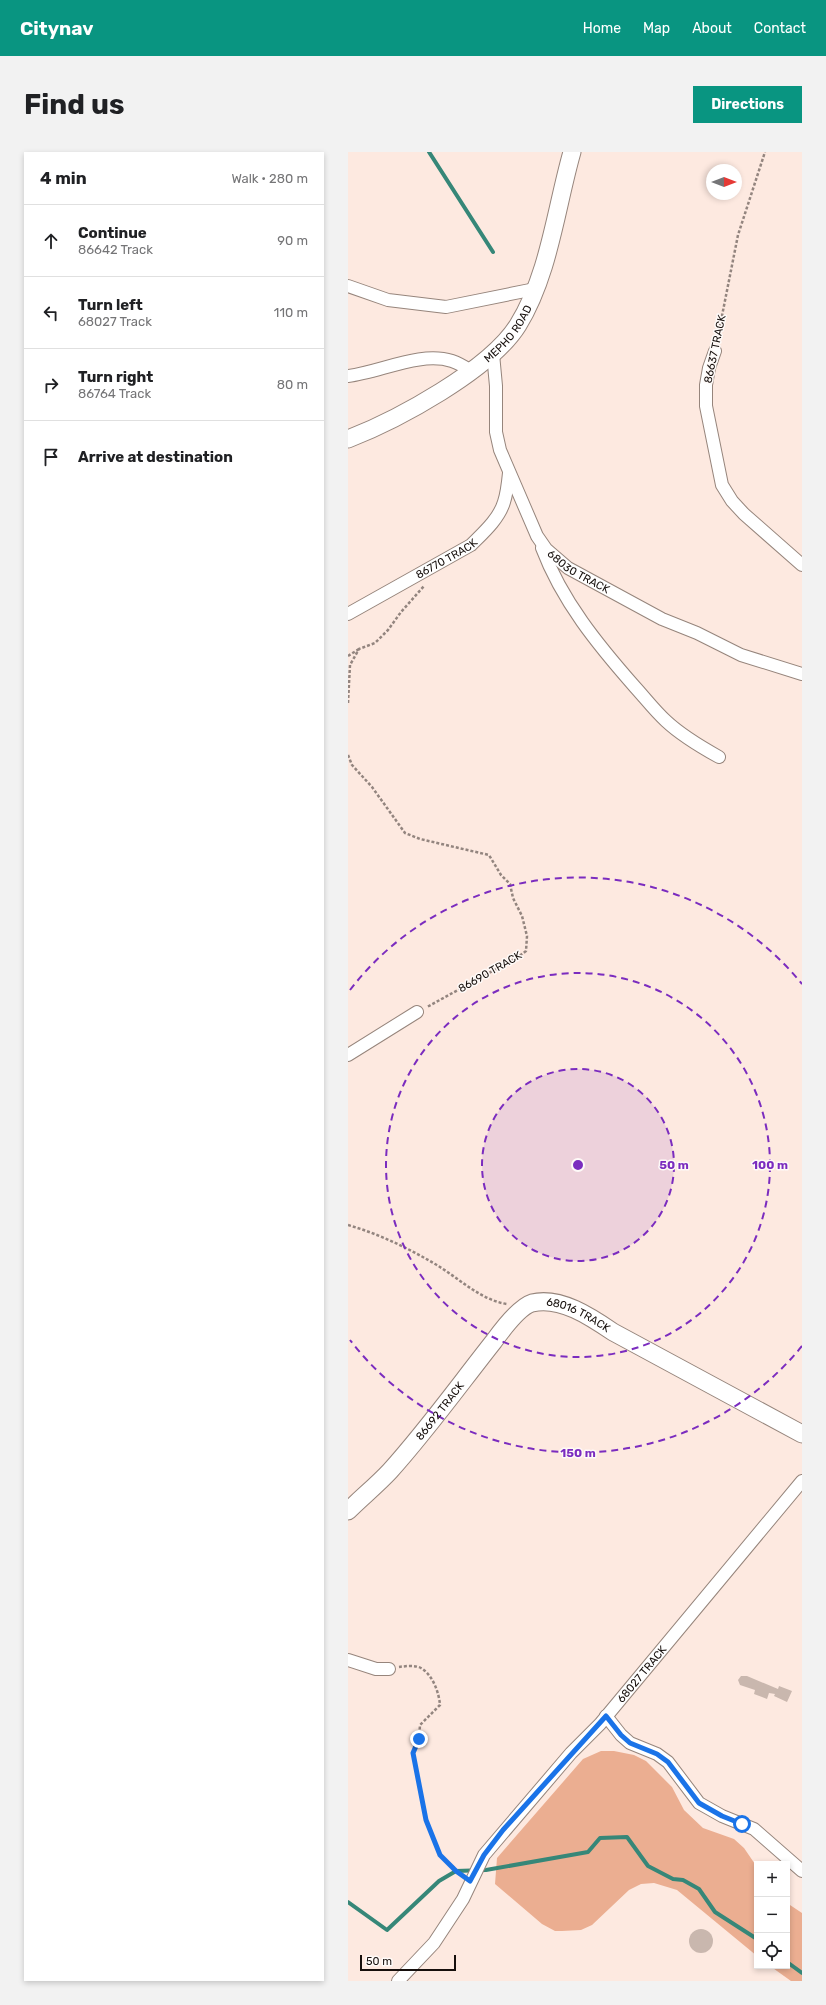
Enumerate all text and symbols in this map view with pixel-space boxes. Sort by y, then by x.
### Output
text: Citynav [20,17,93,40]
text: Home [583,20,621,37]
text: Map [643,20,670,37]
text: About [692,20,732,37]
text: Contact [754,20,806,37]
button: Directions [693,86,802,123]
text: Find us [24,88,124,121]
north arrow [706,164,742,200]
text: 4 min [40,168,87,188]
text: Walk · 280 m [231,171,308,186]
text: Continue [78,224,147,242]
icon: ahead [40,230,62,252]
text: 90 m [277,233,308,248]
text: 86642 Track [78,242,153,257]
text: Turn left [78,296,143,314]
icon: left [40,302,62,324]
street label: MEPHO ROAD [481,303,534,365]
text: 110 m [274,305,308,320]
street label: 86637 TRACK [701,313,729,384]
text: 68027 Track [78,314,152,329]
text: Turn right [78,368,153,386]
icon: right [40,374,62,396]
text: 80 m [277,377,308,392]
text: 86764 Track [78,386,151,401]
icon: arrive [40,446,62,468]
text: Arrive at destination [78,448,233,466]
street label: 86770 TRACK [413,536,480,581]
street label: 68030 TRACK [545,547,612,596]
street label: 86690 TRACK [456,948,524,995]
centre of rings [571,1158,585,1172]
text: 50 m [659,1158,689,1172]
text: 100 m [752,1158,788,1172]
street label: 68016 TRACK [546,1295,613,1335]
street label: 86692 TRACK [413,1379,467,1443]
text: 150 m [560,1446,596,1460]
street label: 68027 TRACK [614,1643,669,1705]
route end [410,1730,428,1748]
route start [733,1815,751,1833]
map controls [754,1861,790,1969]
button: + [754,1861,790,1897]
button: − [754,1897,790,1933]
button: locate [754,1933,790,1969]
scale bar [360,1953,456,1972]
text: 50 m [366,1955,392,1968]

